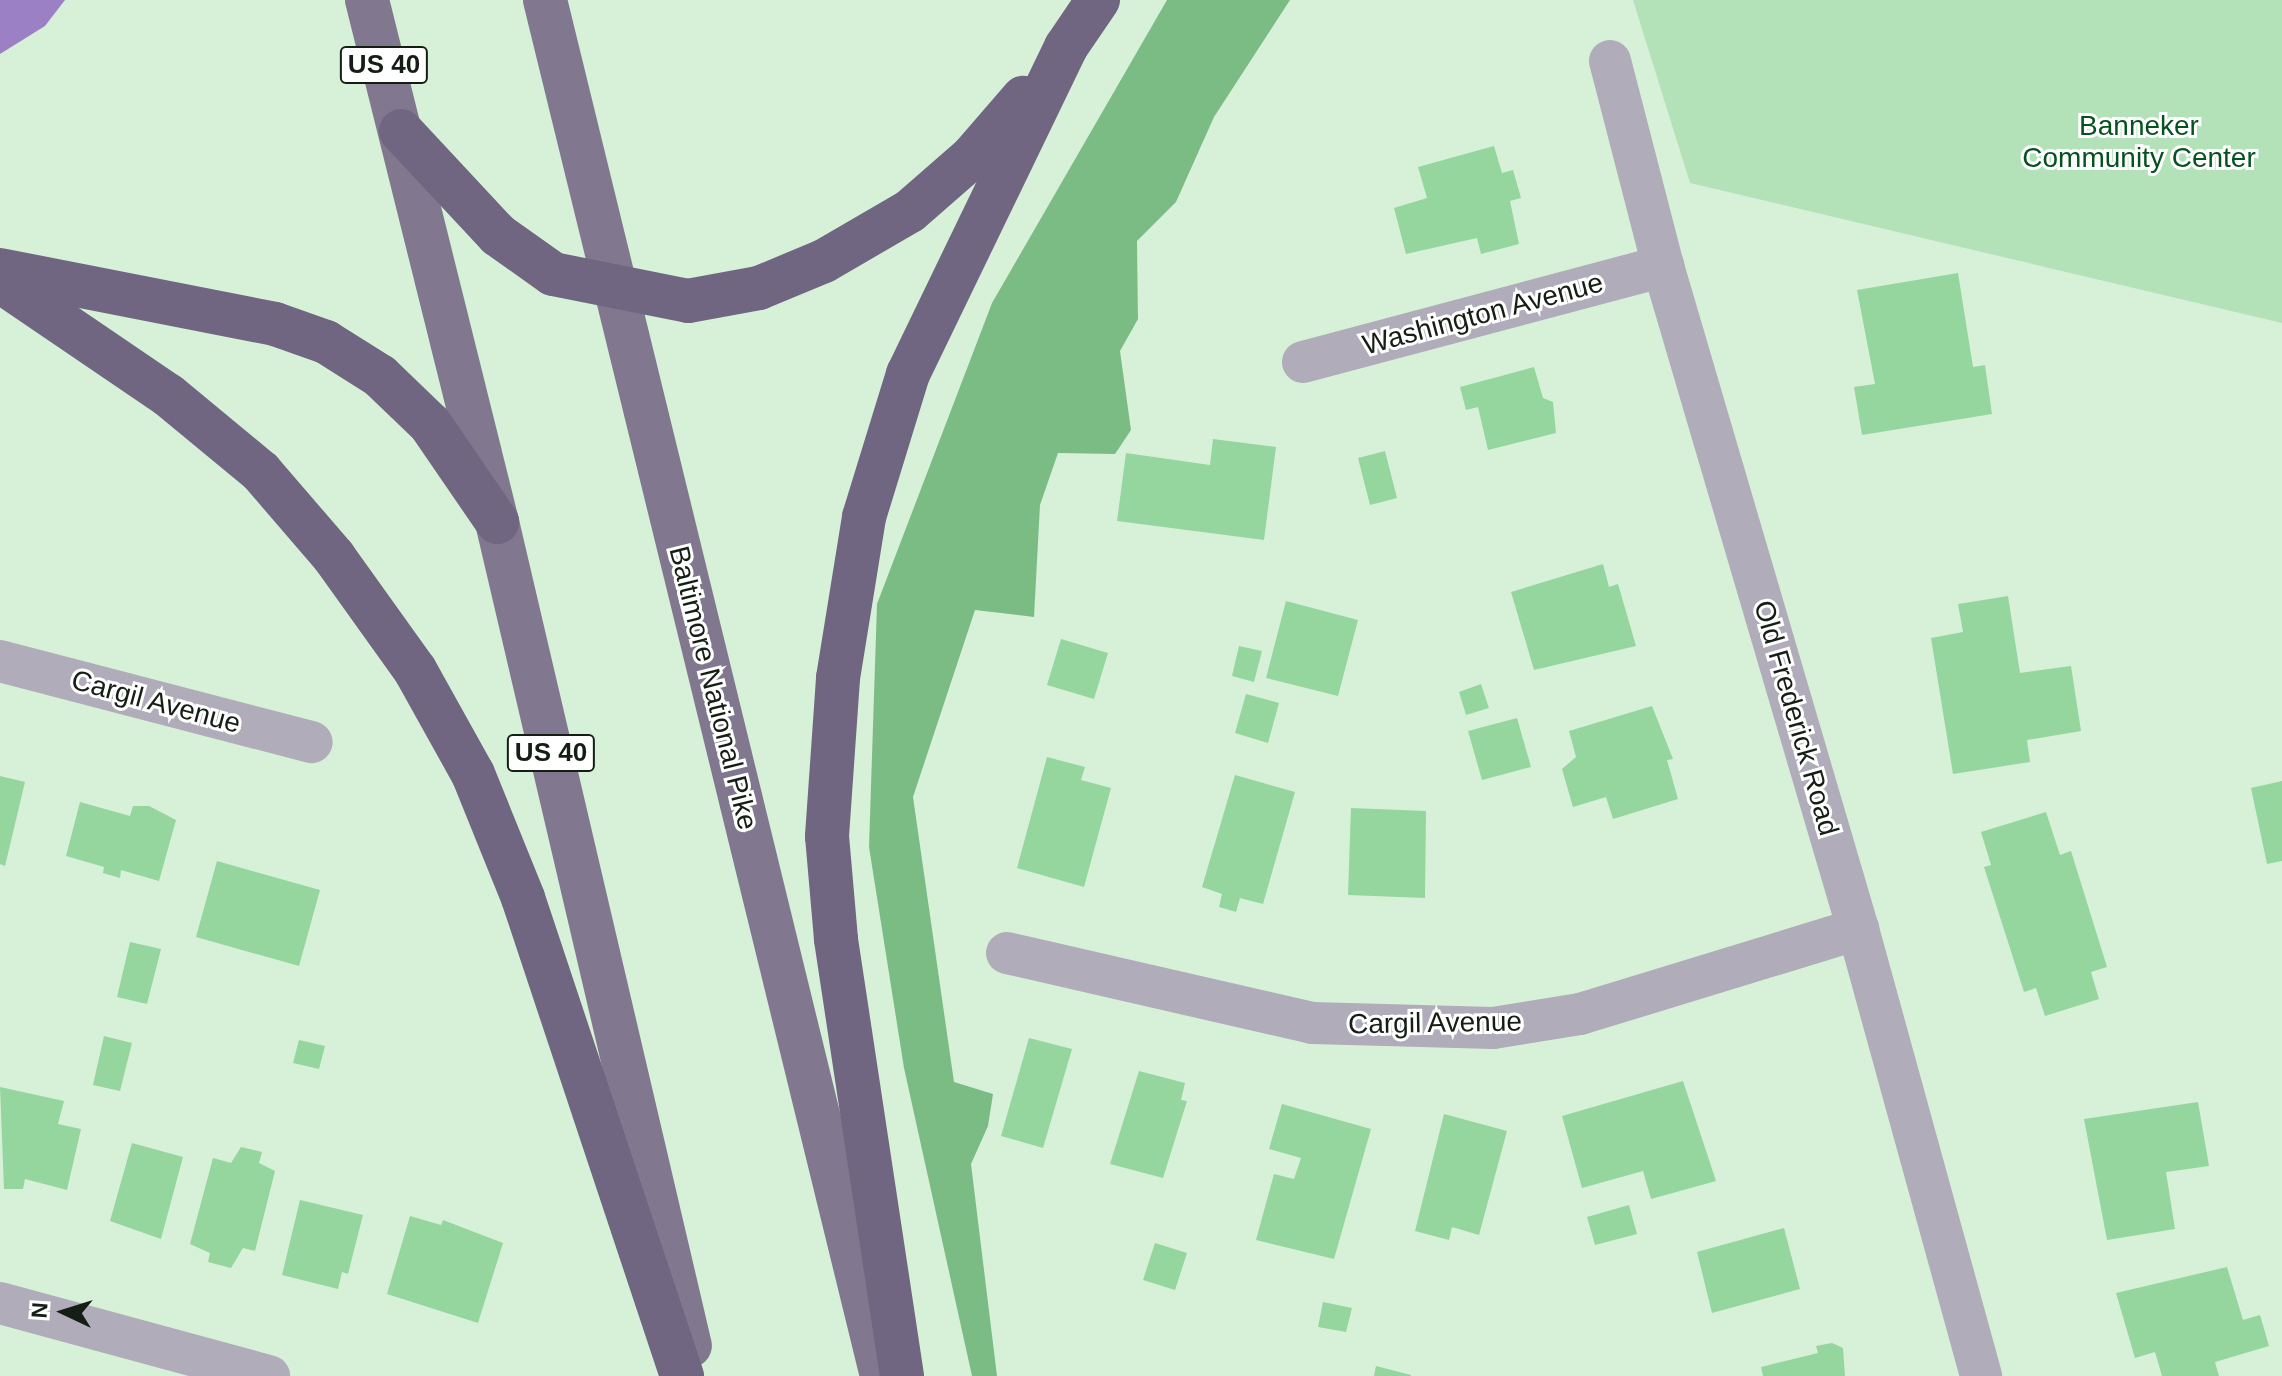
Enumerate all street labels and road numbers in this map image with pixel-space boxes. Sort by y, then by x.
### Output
road number: US 40 [338,43,430,87]
street label: Washington Avenue [1358,266,1608,362]
street label: Baltimore National Pike [661,543,765,833]
street label: Old Frederick Road [1746,597,1846,839]
street label: Cargil Avenue [67,663,245,741]
road number: US 40 [505,731,597,775]
street label: Cargil Avenue [1347,1005,1523,1041]

